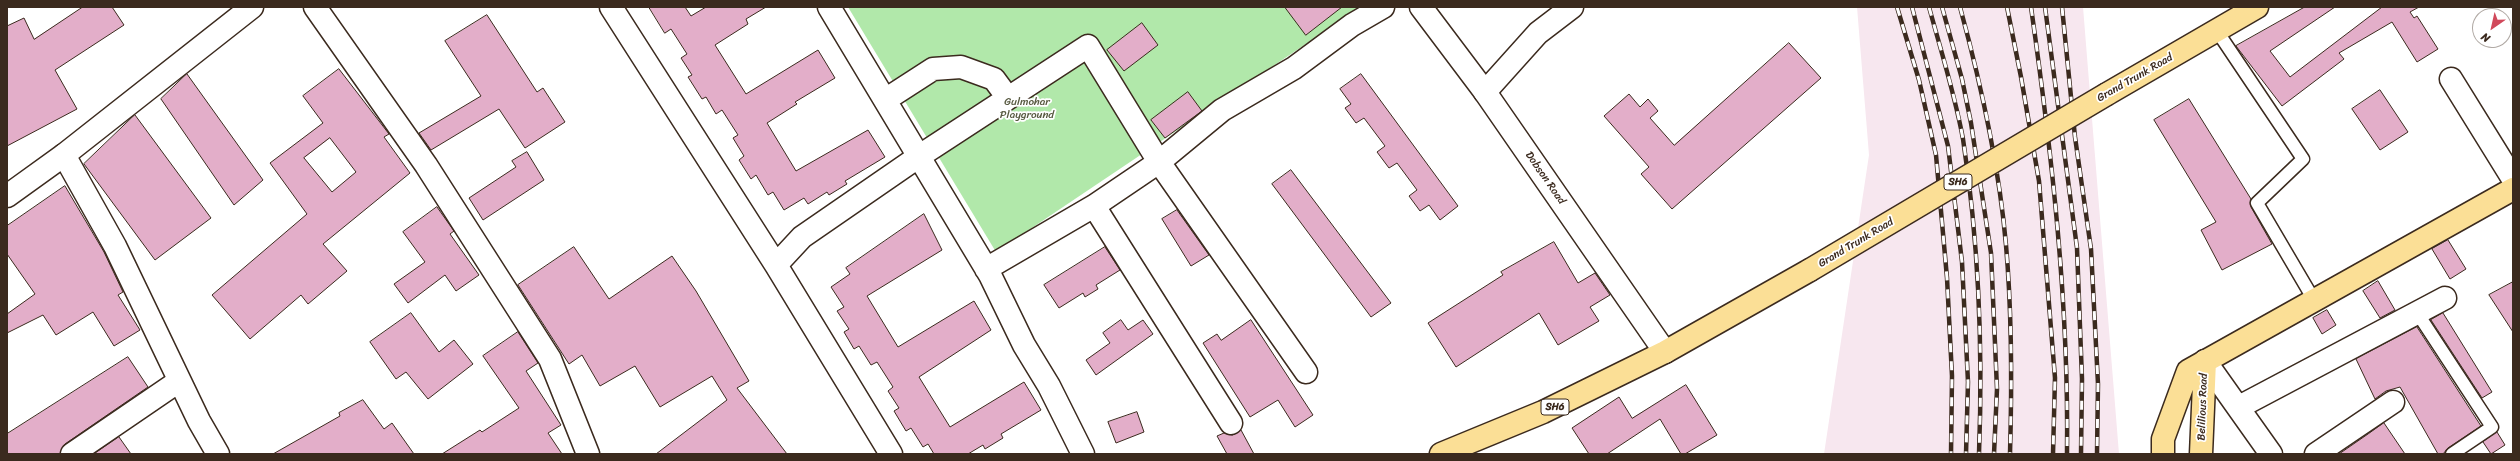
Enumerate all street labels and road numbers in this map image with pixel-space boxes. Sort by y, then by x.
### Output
street label: Grand Trunk Road [2095,51,2175,105]
street label: Dobson Road [1522,149,1568,207]
road number: SH6 [1944,174,1972,190]
street label: Grand Trunk Road [1816,215,1896,271]
street label: Belilious Road [2195,373,2211,441]
road number: SH6 [1541,399,1569,415]

